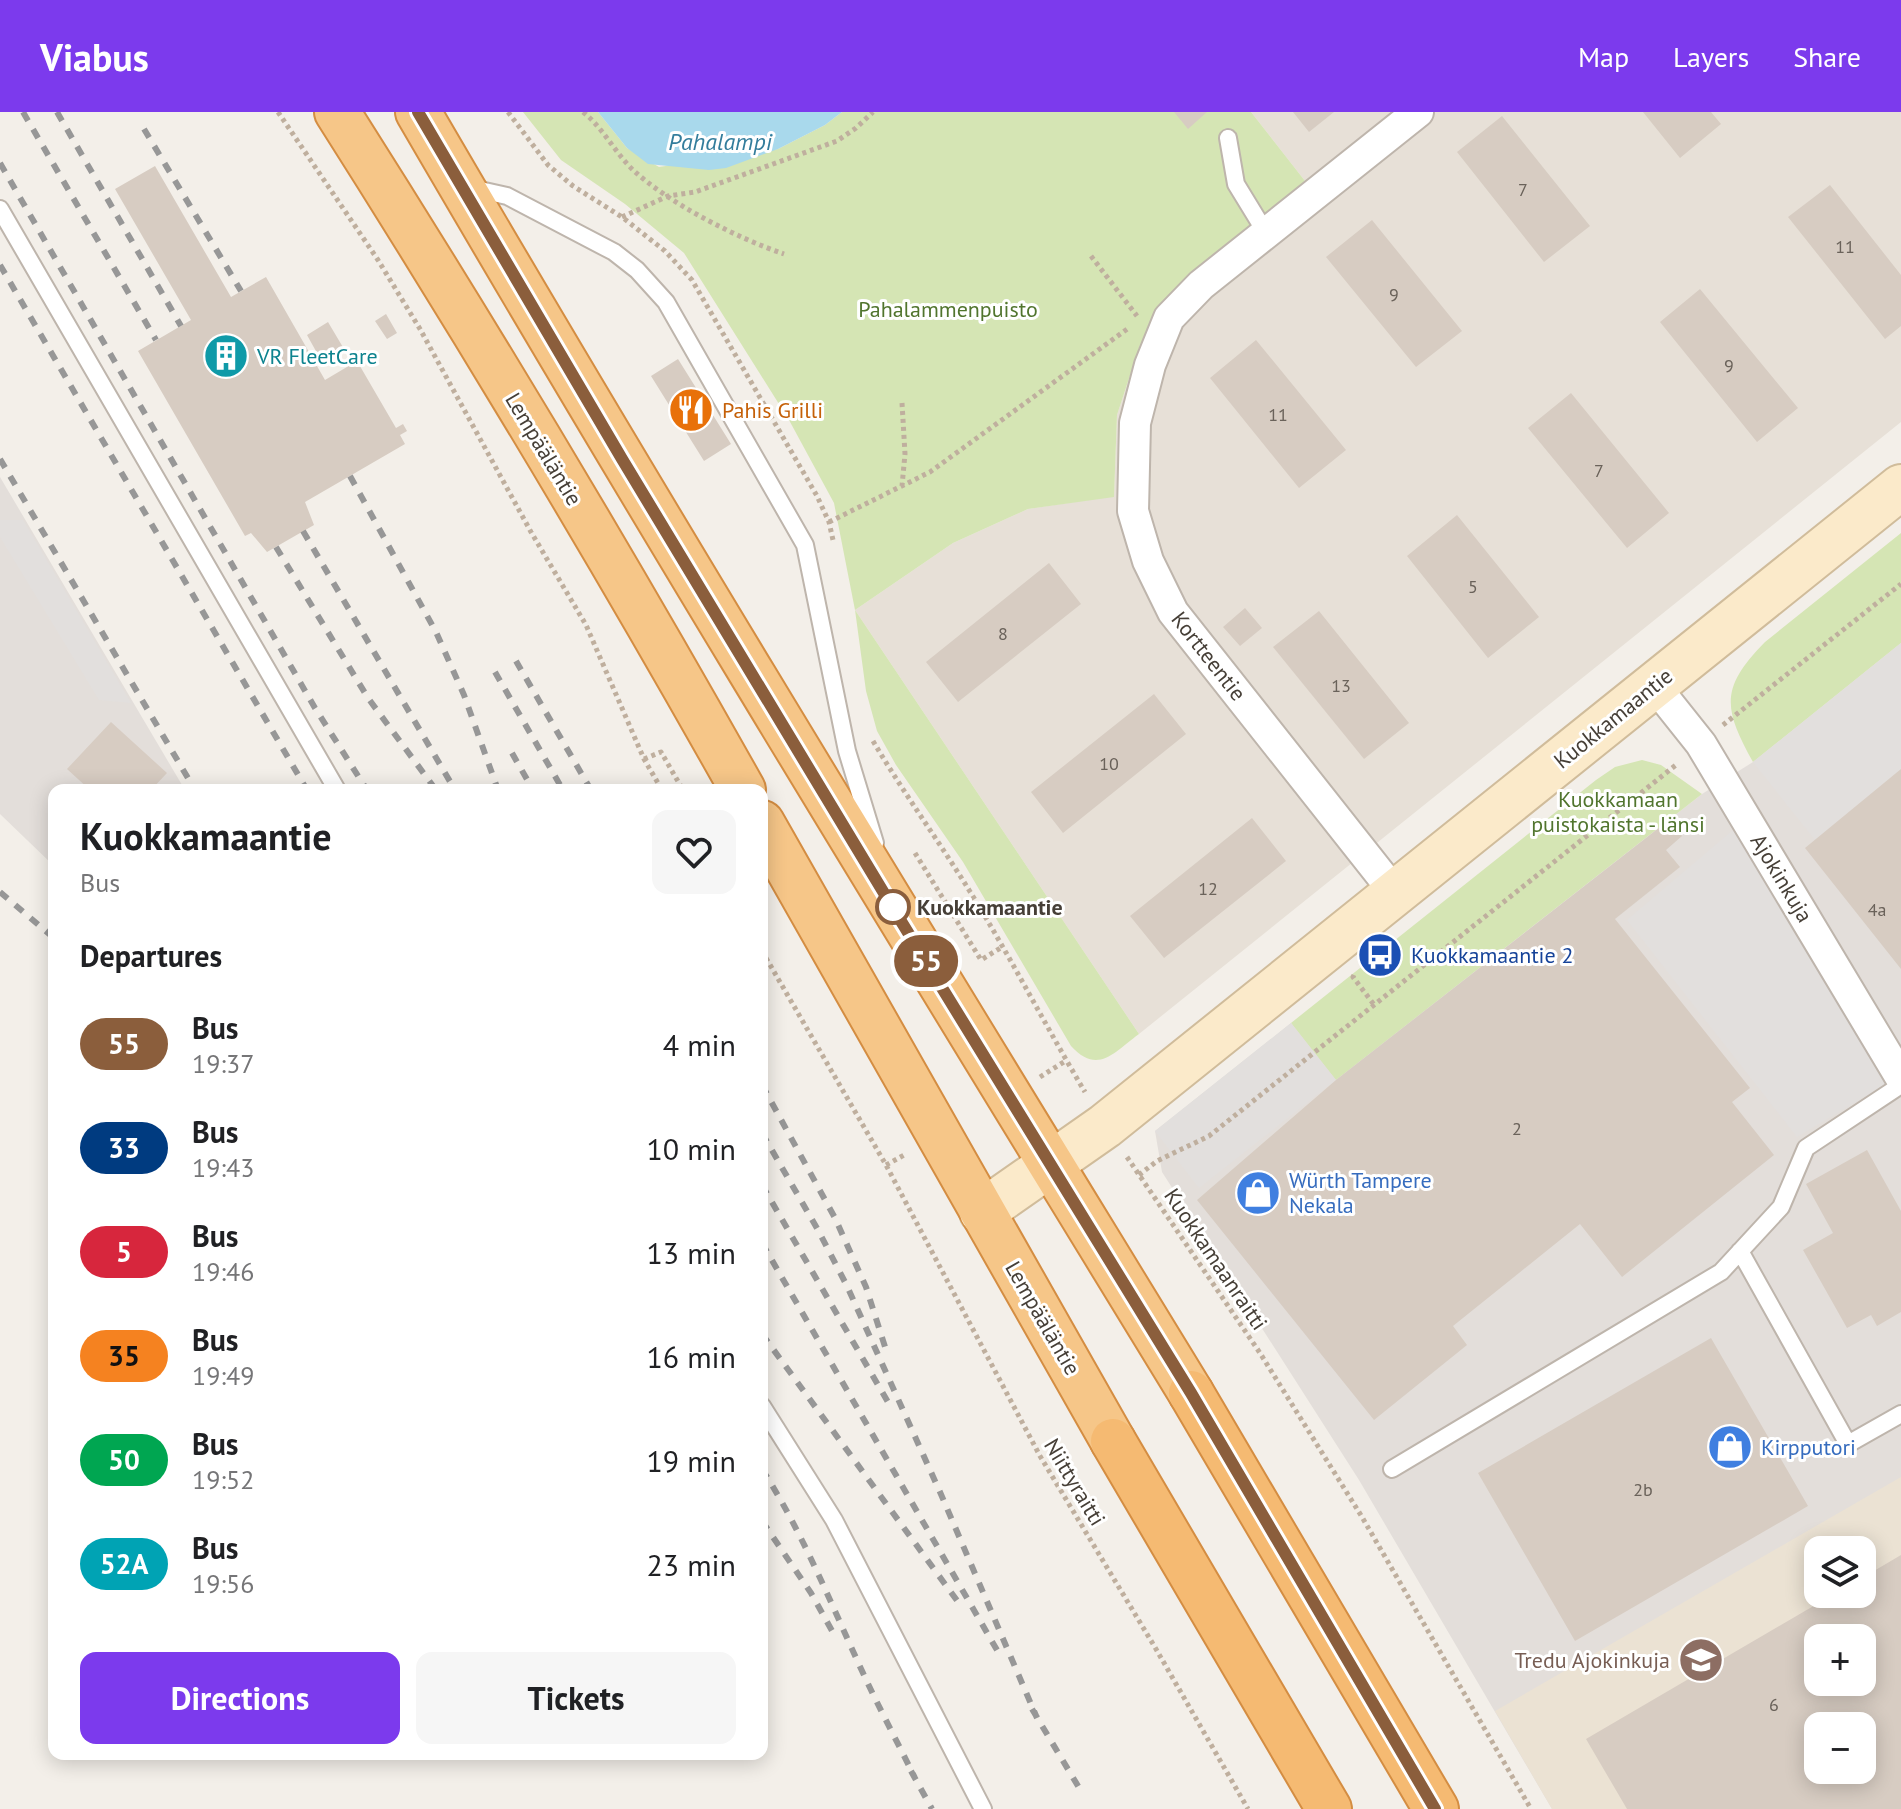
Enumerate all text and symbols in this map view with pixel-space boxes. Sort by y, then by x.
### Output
text: Viabus [40,32,149,81]
text: Map [1578,38,1629,75]
text: Layers [1673,38,1749,75]
text: Share [1793,38,1861,75]
water label: Pahalampi [668,126,773,157]
house number: 7 [1518,178,1528,201]
house number: 11 [1835,235,1855,258]
house number: 9 [1389,283,1399,306]
park label: Pahalammenpuisto [858,295,1038,323]
building icon: VR FleetCare [202,332,250,380]
place label: VR FleetCare [256,342,378,370]
house number: 9 [1724,354,1734,377]
restaurant icon: Pahis Grilli [667,386,715,434]
street label: Lempääläntie [499,387,589,511]
place label: Pahis Grilli [722,396,823,424]
house number: 11 [1268,403,1288,426]
house number: 7 [1594,459,1604,482]
house number: 5 [1468,575,1478,598]
street label: Kortteentie [1165,606,1253,706]
house number: 8 [998,622,1008,645]
street label: Kuokkamaantie [1548,662,1678,774]
house number: 13 [1331,674,1351,697]
house number: 10 [1099,752,1119,775]
park label: Kuokkamaan puistokaista - länsi [1531,785,1705,838]
button: heart [652,810,736,894]
text: Kuokkamaantie [80,811,332,860]
street label: Ajokinkuja [1745,829,1819,927]
text: Bus [80,866,120,899]
house number: 12 [1198,877,1218,900]
marker: Kuokkamaantie [876,890,910,924]
place label: Kuokkamaantie [917,893,1063,921]
house number: 4a [1868,898,1886,921]
bus stop icon: Kuokkamaantie 2 [1356,931,1404,979]
line badge: 55 [890,935,962,987]
text: Departures [80,936,222,975]
place label: Kuokkamaantie 2 [1411,941,1574,969]
text: 55 [910,942,942,979]
text: Bus [192,1008,239,1047]
text: 55 [108,1025,140,1062]
text: 4 min [663,1025,736,1064]
text: 19:37 [192,1047,254,1080]
text: Bus [192,1112,239,1151]
house number: 2 [1512,1117,1522,1140]
text: 33 [108,1129,140,1166]
text: 10 min [646,1129,736,1168]
text: 19:43 [192,1151,254,1184]
place label: Würth Tampere Nekala [1289,1166,1432,1219]
shop icon: Würth Tampere Nekala [1234,1169,1282,1217]
street label: Kuokkamaanraitti [1158,1183,1274,1335]
text: Bus [192,1216,239,1255]
text: 5 [116,1233,132,1270]
text: 13 min [646,1233,736,1272]
text: 19:46 [192,1255,254,1288]
street label: Lempääläntie [999,1256,1087,1380]
text: Bus [192,1320,239,1359]
text: 35 [108,1337,140,1374]
text: 16 min [646,1337,736,1376]
text: 19:49 [192,1359,254,1392]
shop icon: Kirpputori [1706,1423,1754,1471]
text: Bus [192,1424,239,1463]
street label: Niittyraitti [1038,1433,1112,1531]
place label: Kirpputori [1761,1433,1856,1461]
text: 50 [108,1441,140,1478]
text: 19 min [646,1441,736,1480]
text: 19:52 [192,1463,254,1496]
house number: 2b [1633,1478,1653,1501]
text: Bus [192,1528,239,1567]
map controls [1804,1536,1876,1784]
button: layers [1804,1536,1876,1608]
text: 52A [100,1545,148,1582]
text: 23 min [646,1545,736,1584]
text: 19:56 [192,1567,254,1600]
button: + [1804,1624,1876,1696]
school or university icon: Tredu Ajokinkuja [1677,1636,1725,1684]
place label: Tredu Ajokinkuja [1514,1646,1670,1674]
button: Directions [80,1652,400,1744]
button: Tickets [416,1652,736,1744]
house number: 6 [1769,1693,1779,1716]
button: − [1804,1712,1876,1784]

